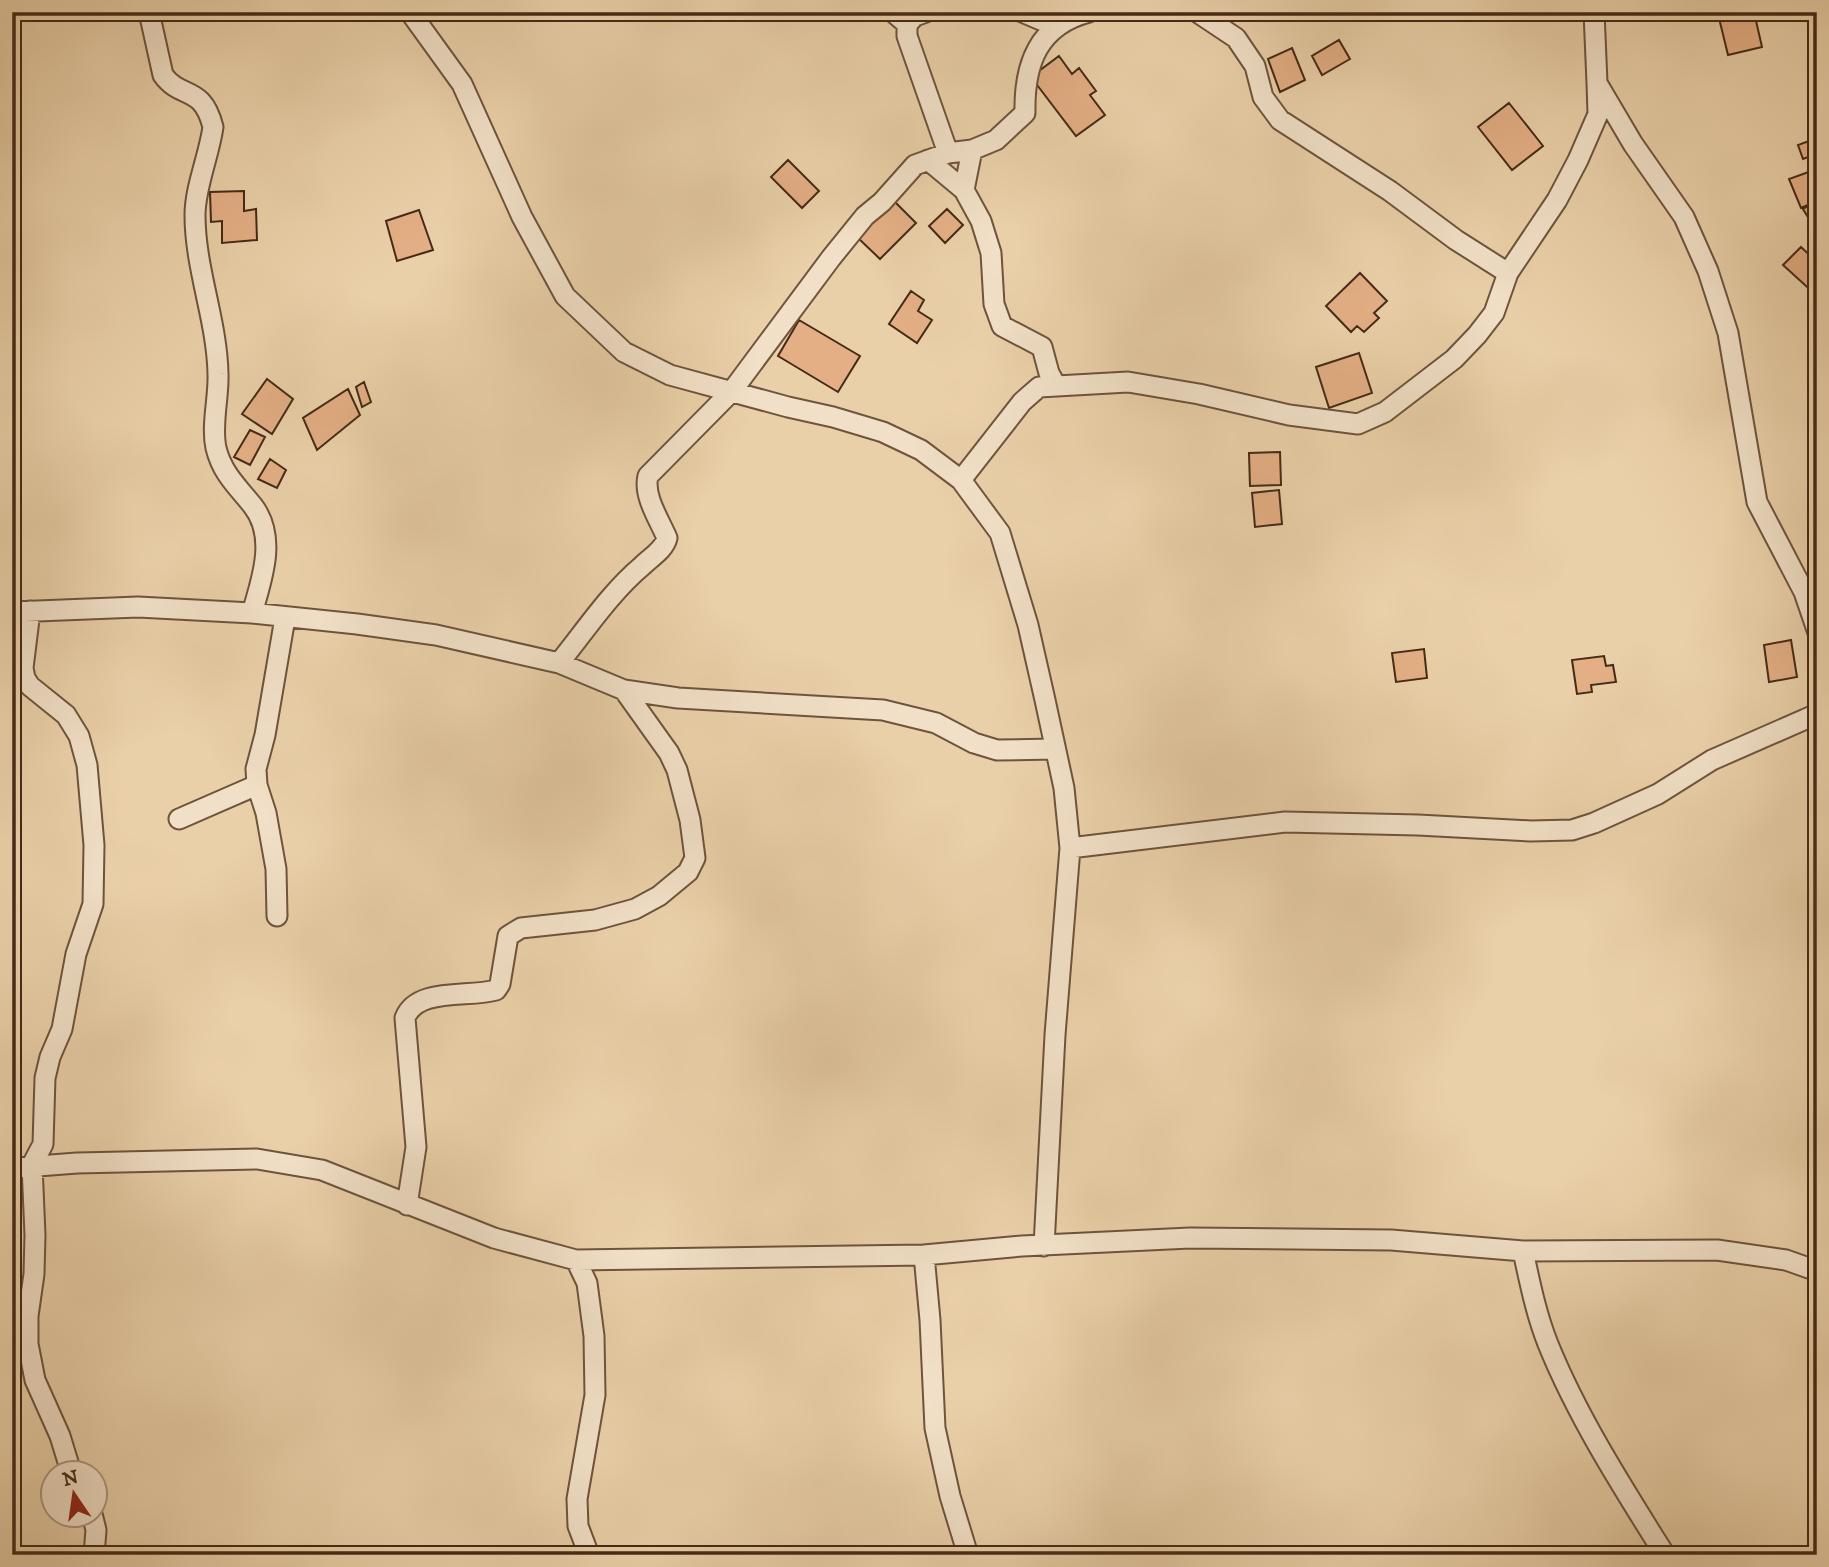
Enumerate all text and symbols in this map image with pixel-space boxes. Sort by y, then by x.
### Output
north arrow [38,1458,108,1528]
text: N [60,1466,81,1492]

